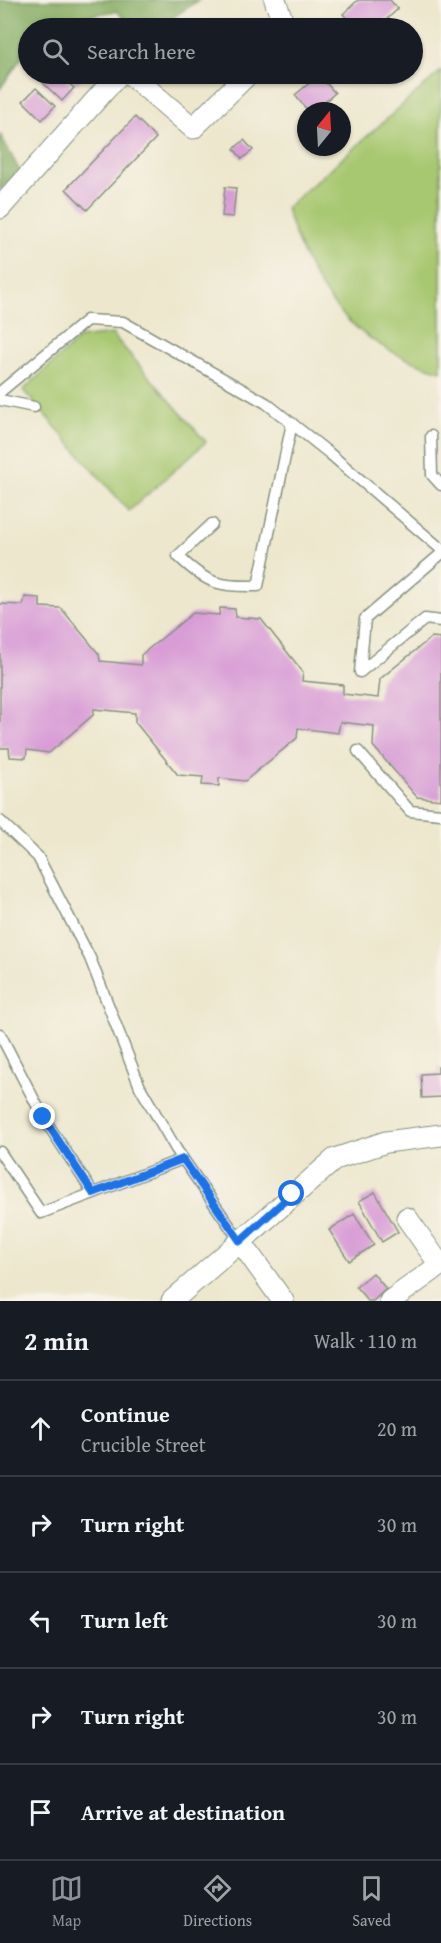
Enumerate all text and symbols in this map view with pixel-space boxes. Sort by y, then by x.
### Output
search box [18,18,423,84]
icon: search [39,35,72,68]
text: Search here [87,35,196,67]
north arrow [297,102,351,156]
route end [29,1103,55,1129]
route start [278,1180,304,1206]
text: 2 min [24,1321,89,1360]
text: Walk · 110 m [314,1326,417,1355]
text: Continue [81,1398,170,1430]
icon: ahead [24,1412,57,1445]
text: 20 m [377,1414,417,1443]
text: Crucible Street [81,1430,206,1459]
icon: right [24,1508,57,1541]
text: Turn right [81,1508,184,1540]
text: 30 m [377,1510,417,1539]
icon: left [24,1604,57,1637]
text: Turn left [81,1604,168,1636]
text: 30 m [377,1606,417,1635]
icon: right [24,1700,57,1733]
text: Turn right [81,1700,184,1732]
text: 30 m [377,1702,417,1731]
icon: arrive [24,1796,57,1829]
text: Arrive at destination [81,1796,285,1828]
tab: Map [50,1872,83,1932]
tab: Directions [183,1872,252,1932]
tab: Saved [352,1872,391,1932]

